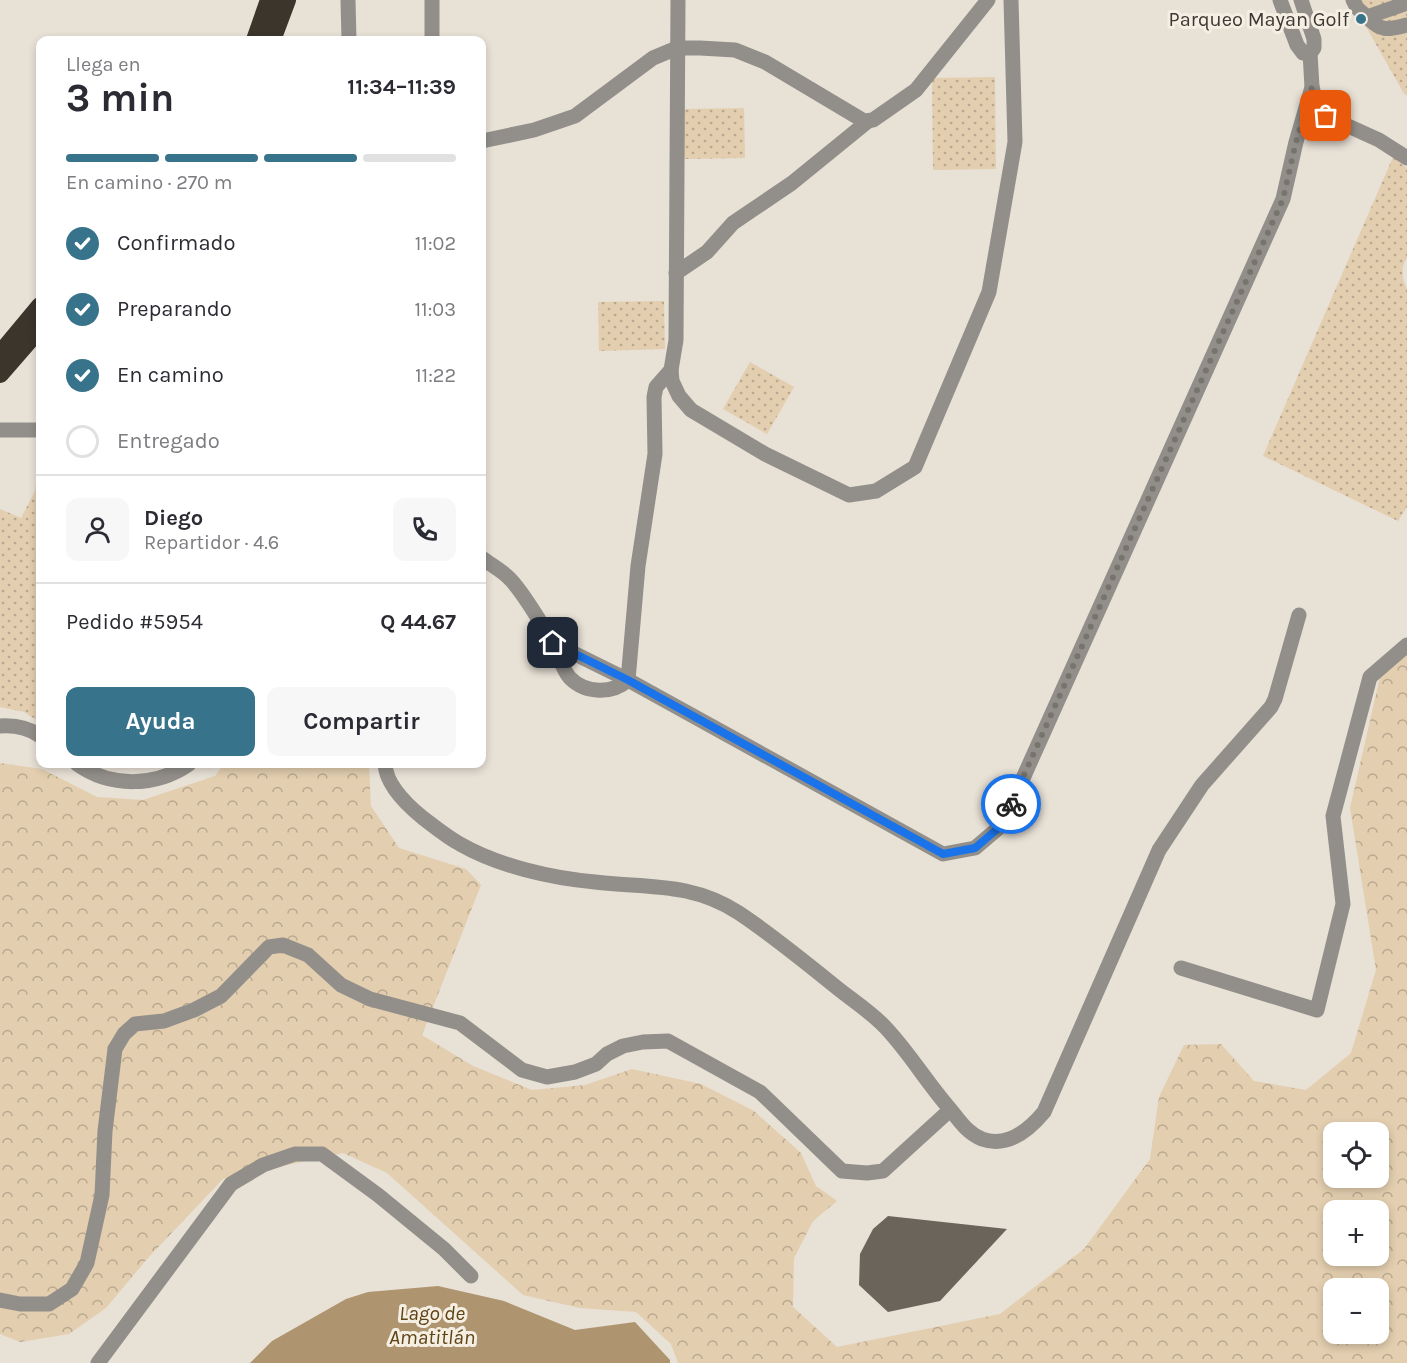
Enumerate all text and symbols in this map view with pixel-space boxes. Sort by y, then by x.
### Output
place label: Parqueo Mayan Golf [1169,8,1349,31]
marker: Parqueo Mayan Golf [1354,12,1368,26]
text: Llega en [66,53,141,76]
text: 11:34–11:39 [347,74,456,100]
text: 3 min [66,75,174,121]
pin [1300,90,1351,141]
icon: bag [1309,99,1342,132]
text: En camino · 270 m [66,171,232,194]
icon: check [66,227,99,260]
text: Confirmado [117,230,236,256]
text: 11:02 [415,232,456,255]
icon: check [66,293,99,326]
text: Preparando [117,296,232,322]
text: 11:03 [414,298,456,321]
icon: check [66,359,99,392]
text: En camino [117,362,224,388]
text: 11:22 [415,364,456,387]
text: Entregado [117,428,220,454]
button: person [66,498,129,561]
button: phone [393,498,456,561]
text: Diego [144,505,203,531]
text: Repartidor · 4.6 [144,531,279,554]
text: Pedido #5954 [66,609,203,635]
text: Q 44.67 [380,609,456,635]
pin [527,617,578,668]
icon: home [536,626,569,659]
button: Ayuda [66,687,255,756]
button: Compartir [267,687,456,756]
courier [981,774,1041,834]
icon: bike [995,788,1028,821]
map controls [1323,1122,1389,1344]
button: locate [1323,1122,1389,1188]
button: + [1323,1200,1389,1266]
button: − [1323,1278,1389,1344]
water label: Lago de Amatitlán [389,1301,475,1349]

